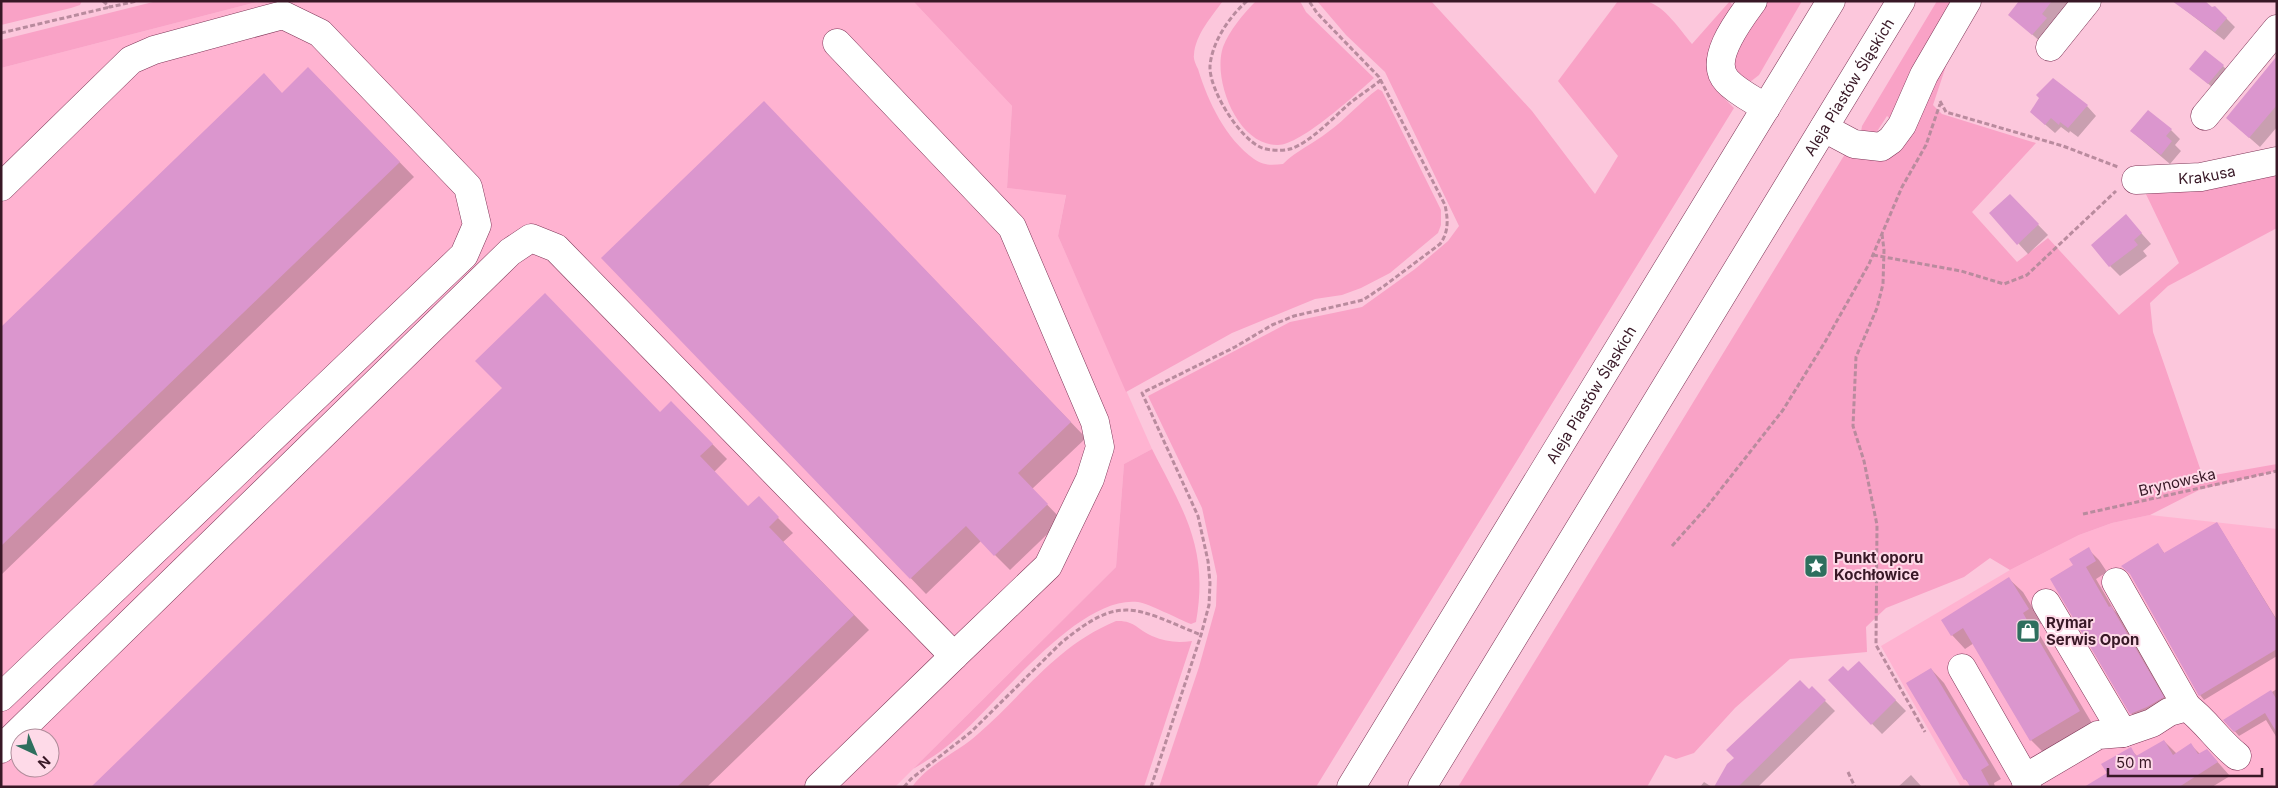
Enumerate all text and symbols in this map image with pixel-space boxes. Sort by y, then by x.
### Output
street label: Aleja Piastów Śląskich [1800,15,1898,159]
street label: Krakusa [2178,161,2237,188]
street label: Aleja Piastów Śląskich [1542,322,1640,467]
street label: Brynowska [2137,464,2217,500]
place label: Punkt oporu Kochłowice [1834,548,1923,584]
place icon: Punkt oporu Kochłowice [1803,553,1829,579]
place label: Rymar Serwis Opon [2046,613,2139,649]
shop icon: Rymar Serwis Opon [2015,618,2041,644]
north arrow [10,728,60,778]
scale bar [2108,746,2262,778]
text: N [35,753,54,773]
text: 50 m [2116,753,2152,772]

